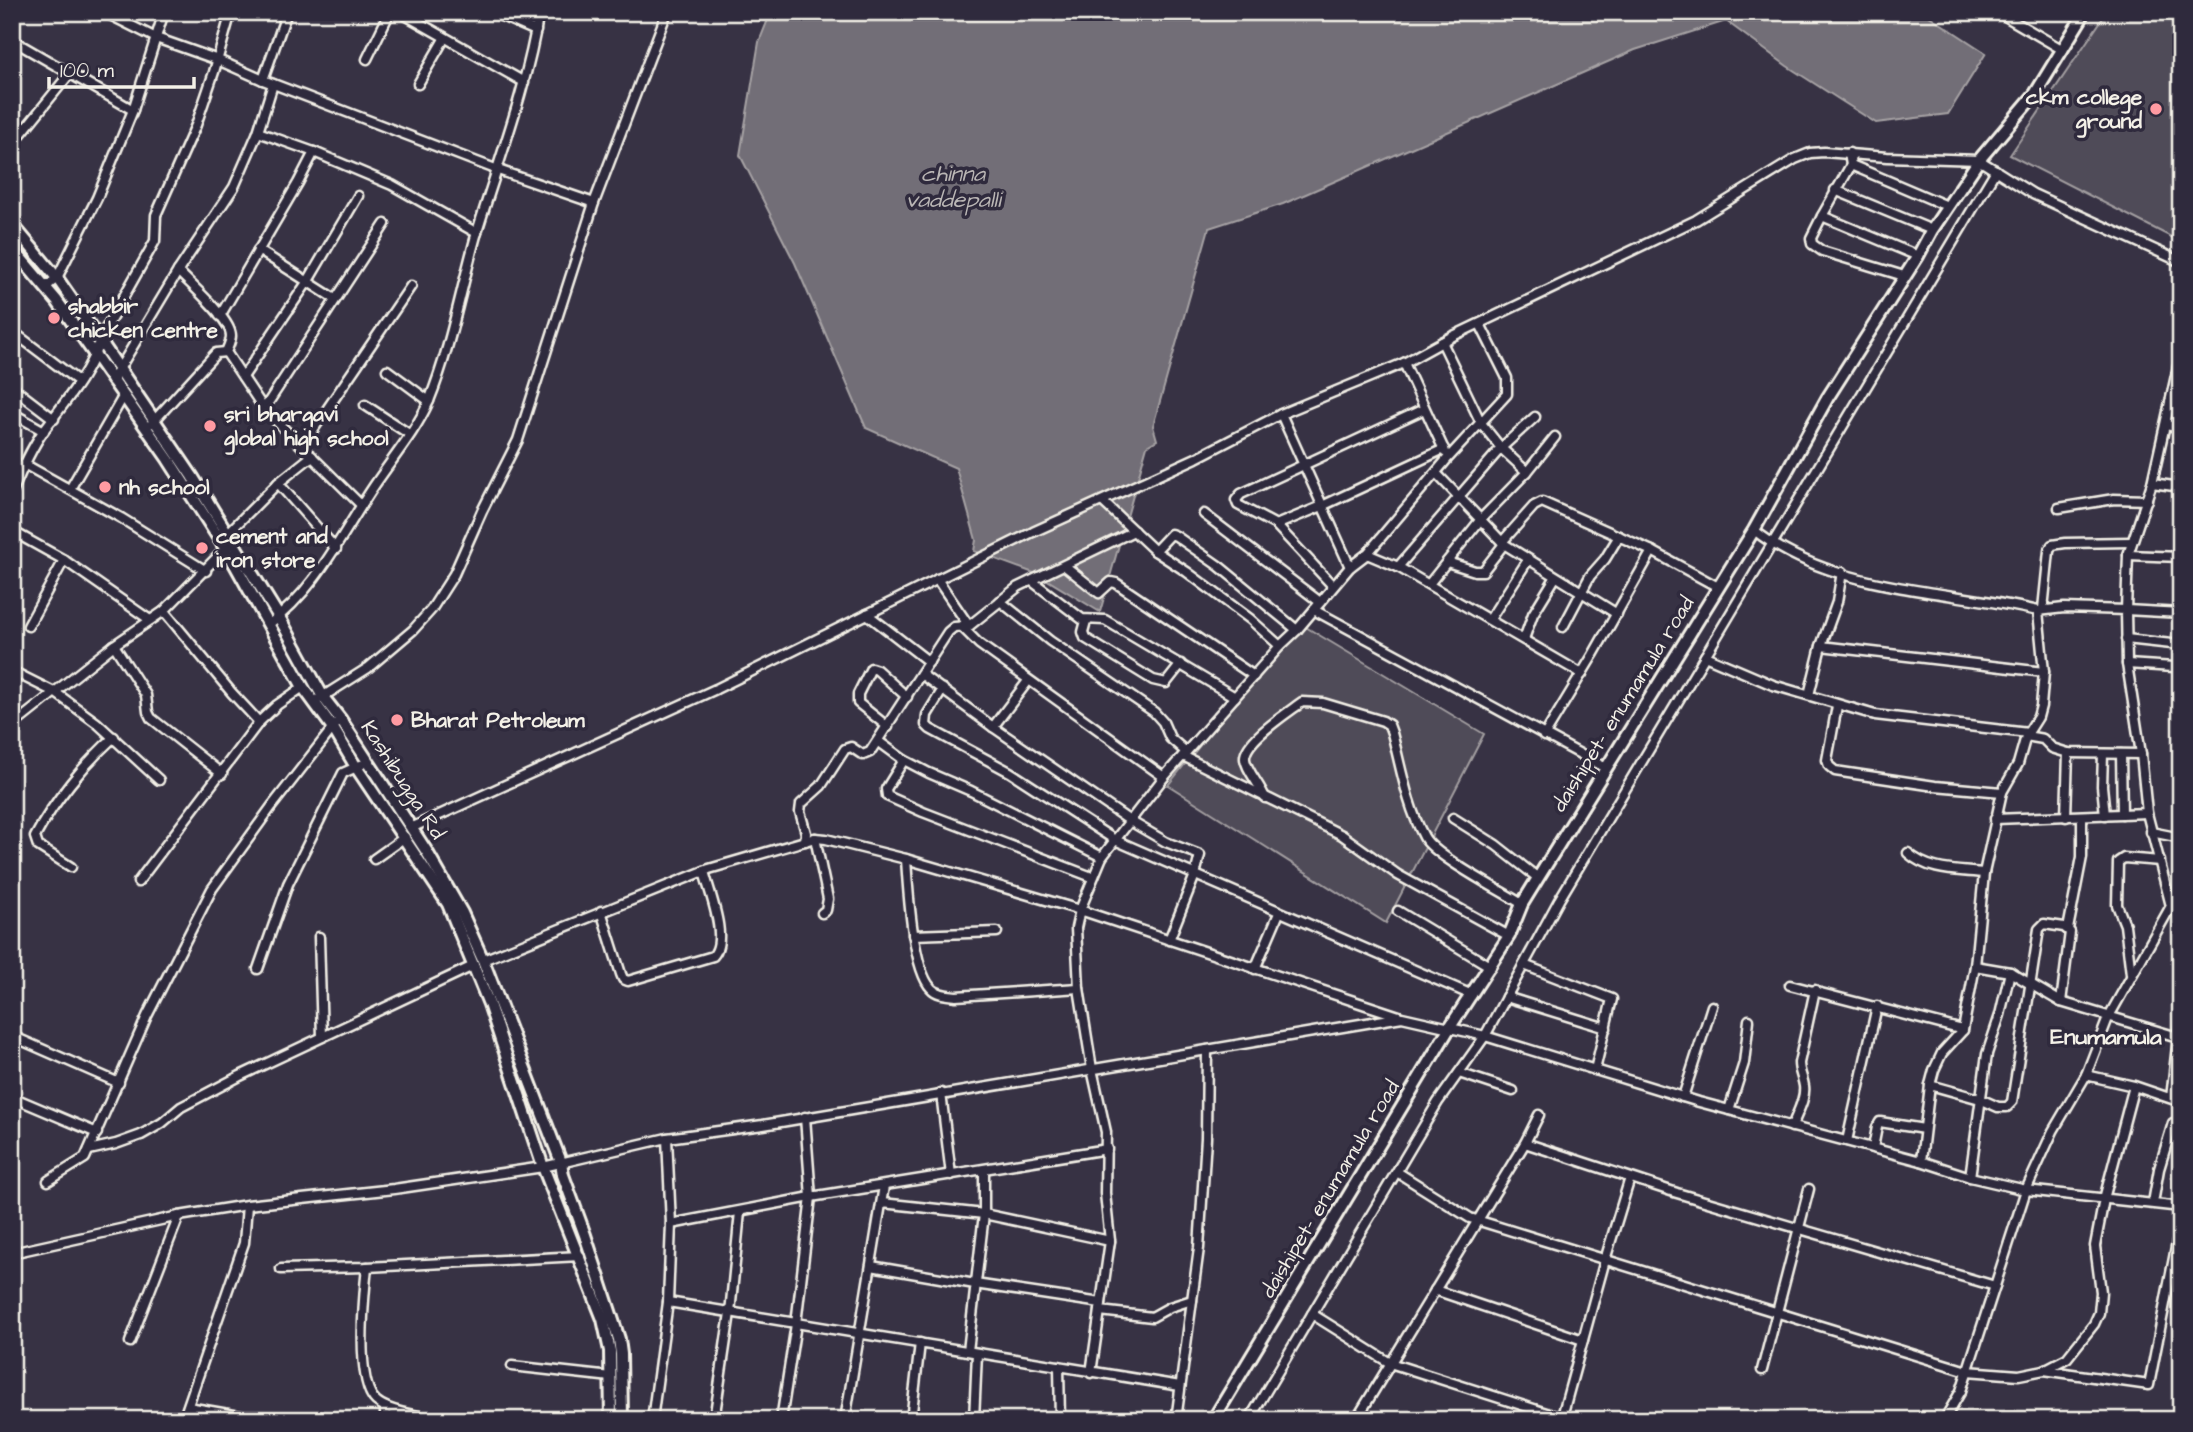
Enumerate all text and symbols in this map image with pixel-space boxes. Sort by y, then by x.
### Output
scale bar [49,46,194,90]
text: 100 m [60,56,115,85]
place label: ckm college ground [2026,83,2143,138]
marker: ckm college ground [2148,101,2164,117]
water label: chinna vaddepalli [906,158,1003,216]
place label: shabbir chicken centre [68,292,219,345]
marker: shabbir chicken centre [46,310,62,326]
place label: sri bhargavi global high school [224,400,389,455]
marker: sri bhargavi global high school [202,418,218,434]
place label: nh school [119,473,210,502]
marker: nh school [97,479,113,495]
place label: cement and iron store [216,522,328,575]
marker: cement and iron store [194,540,210,556]
street label: daishipet- enumamula road [1545,591,1702,818]
place label: Bharat Petroleum [411,706,585,735]
marker: Bharat Petroleum [389,712,405,728]
street label: Kashibugga Rd [352,715,452,846]
district label: Enumamula [2050,1021,2162,1053]
street label: daishipet- enumamula road [1253,1075,1408,1304]

